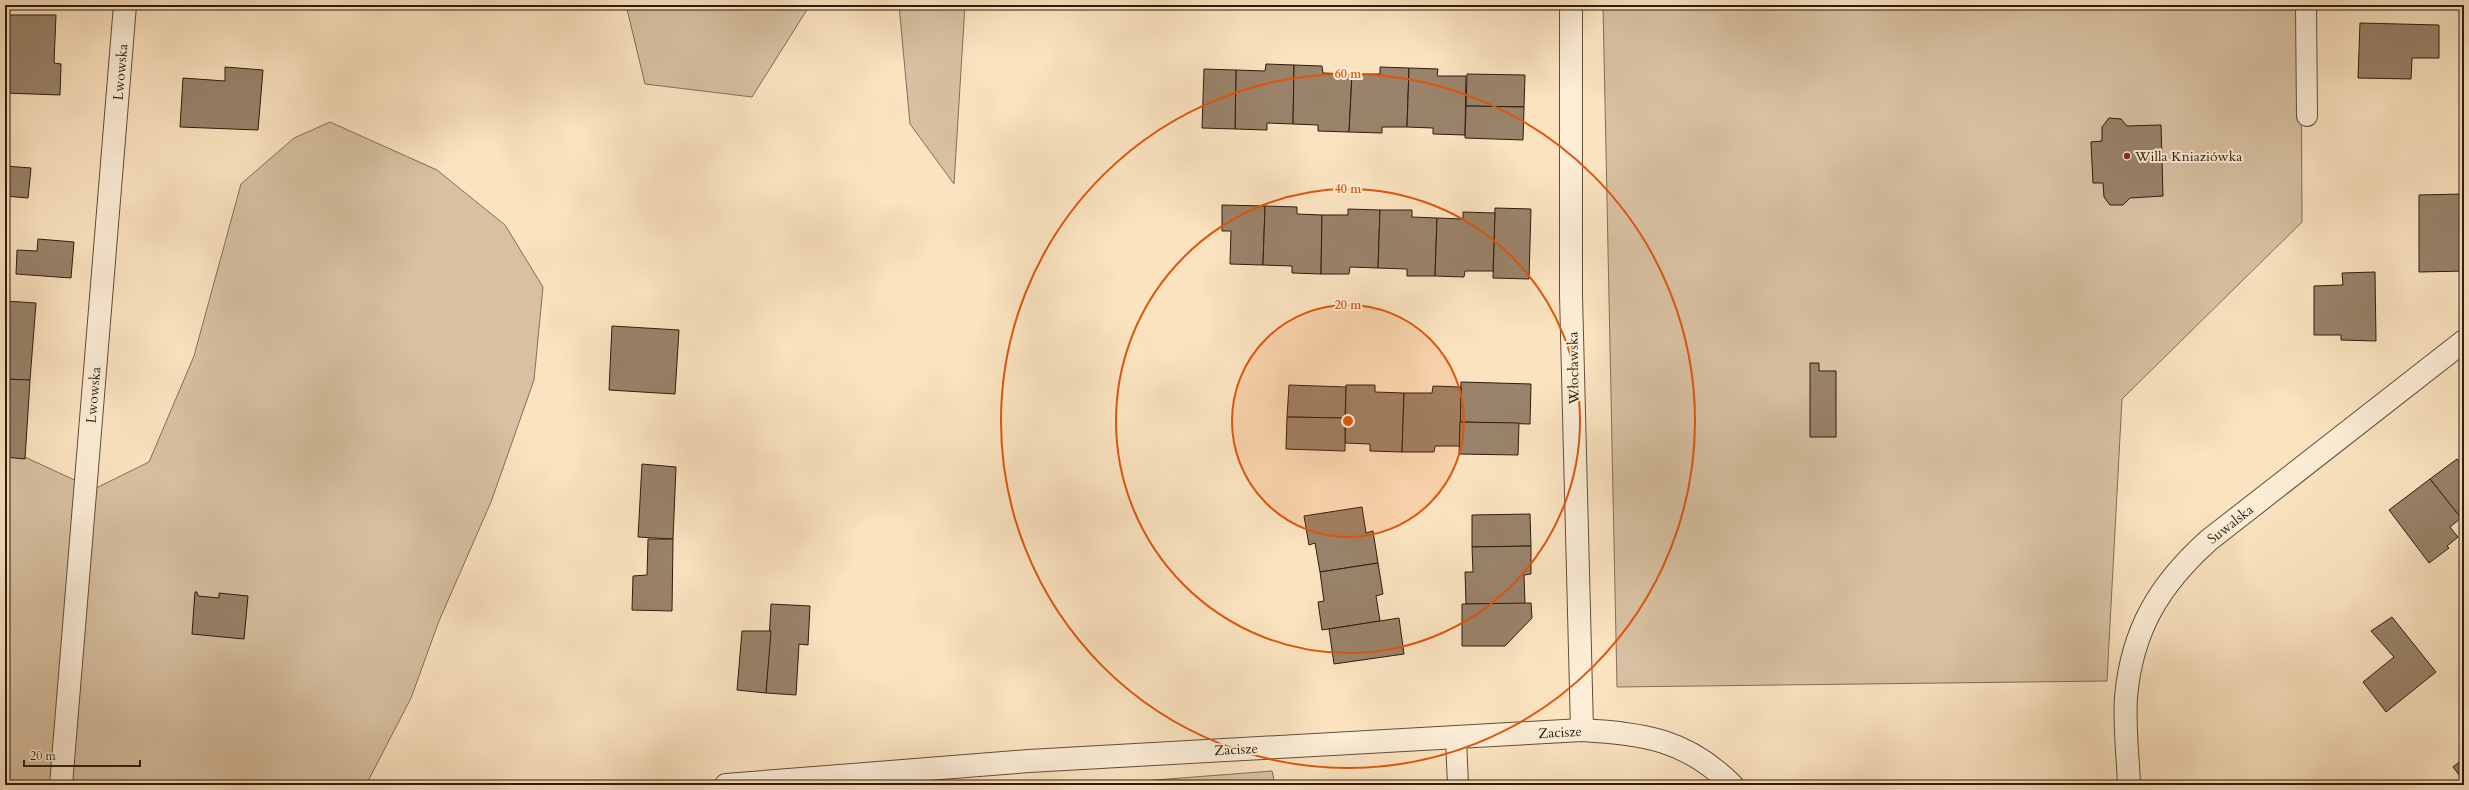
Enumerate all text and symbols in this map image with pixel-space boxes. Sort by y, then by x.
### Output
street label: Lwowska [109,43,132,101]
text: 60 m [1335,66,1362,82]
place label: Willa Kniaziówka [2134,147,2242,166]
marker: Willa Kniaziówka [2122,151,2132,161]
text: 40 m [1335,181,1362,197]
text: 20 m [1335,297,1362,313]
street label: Włocławska [1563,331,1584,406]
street label: Lwowska [82,366,105,424]
centre of rings [1341,414,1355,428]
street label: Suwalska [2203,500,2257,548]
street label: Zacisze [1538,722,1582,743]
street label: Zacisze [1214,739,1258,760]
scale bar [24,742,140,768]
text: 20 m [30,748,57,764]

